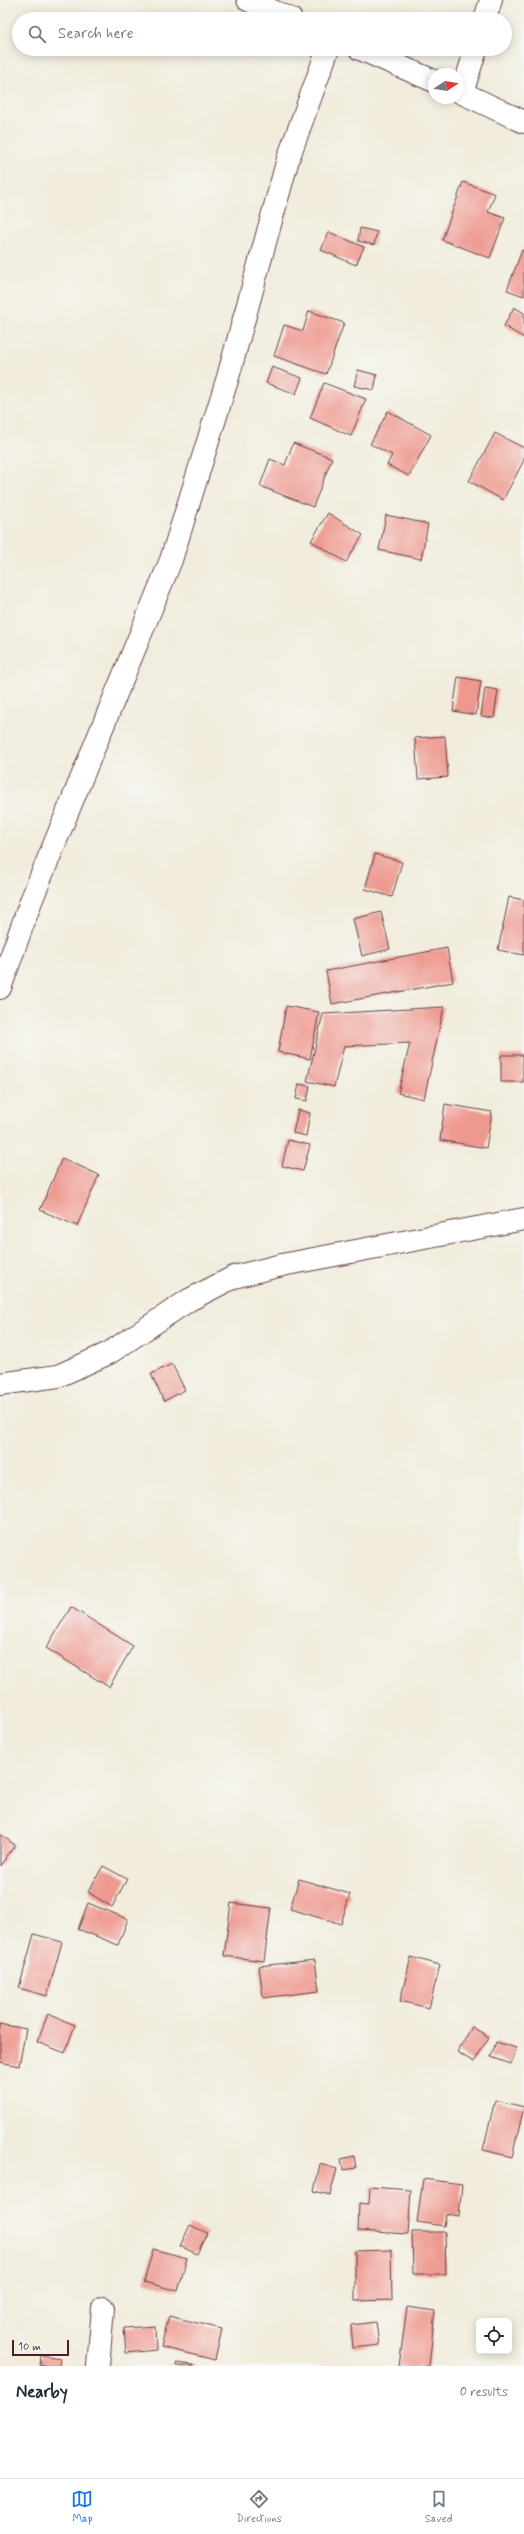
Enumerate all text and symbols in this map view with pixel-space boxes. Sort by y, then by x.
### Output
search box [12,12,512,56]
icon: search [26,23,48,45]
text: Search here [58,24,134,44]
north arrow [428,68,464,104]
map controls [476,2318,512,2354]
button: locate [476,2318,512,2354]
scale bar [12,2338,69,2357]
text: 10 m [18,2340,41,2354]
text: Nearby [16,2381,68,2403]
text: 0 results [460,2384,508,2401]
tab: Map [71,2488,93,2526]
tab: Directions [236,2488,282,2526]
tab: Saved [425,2488,452,2526]

